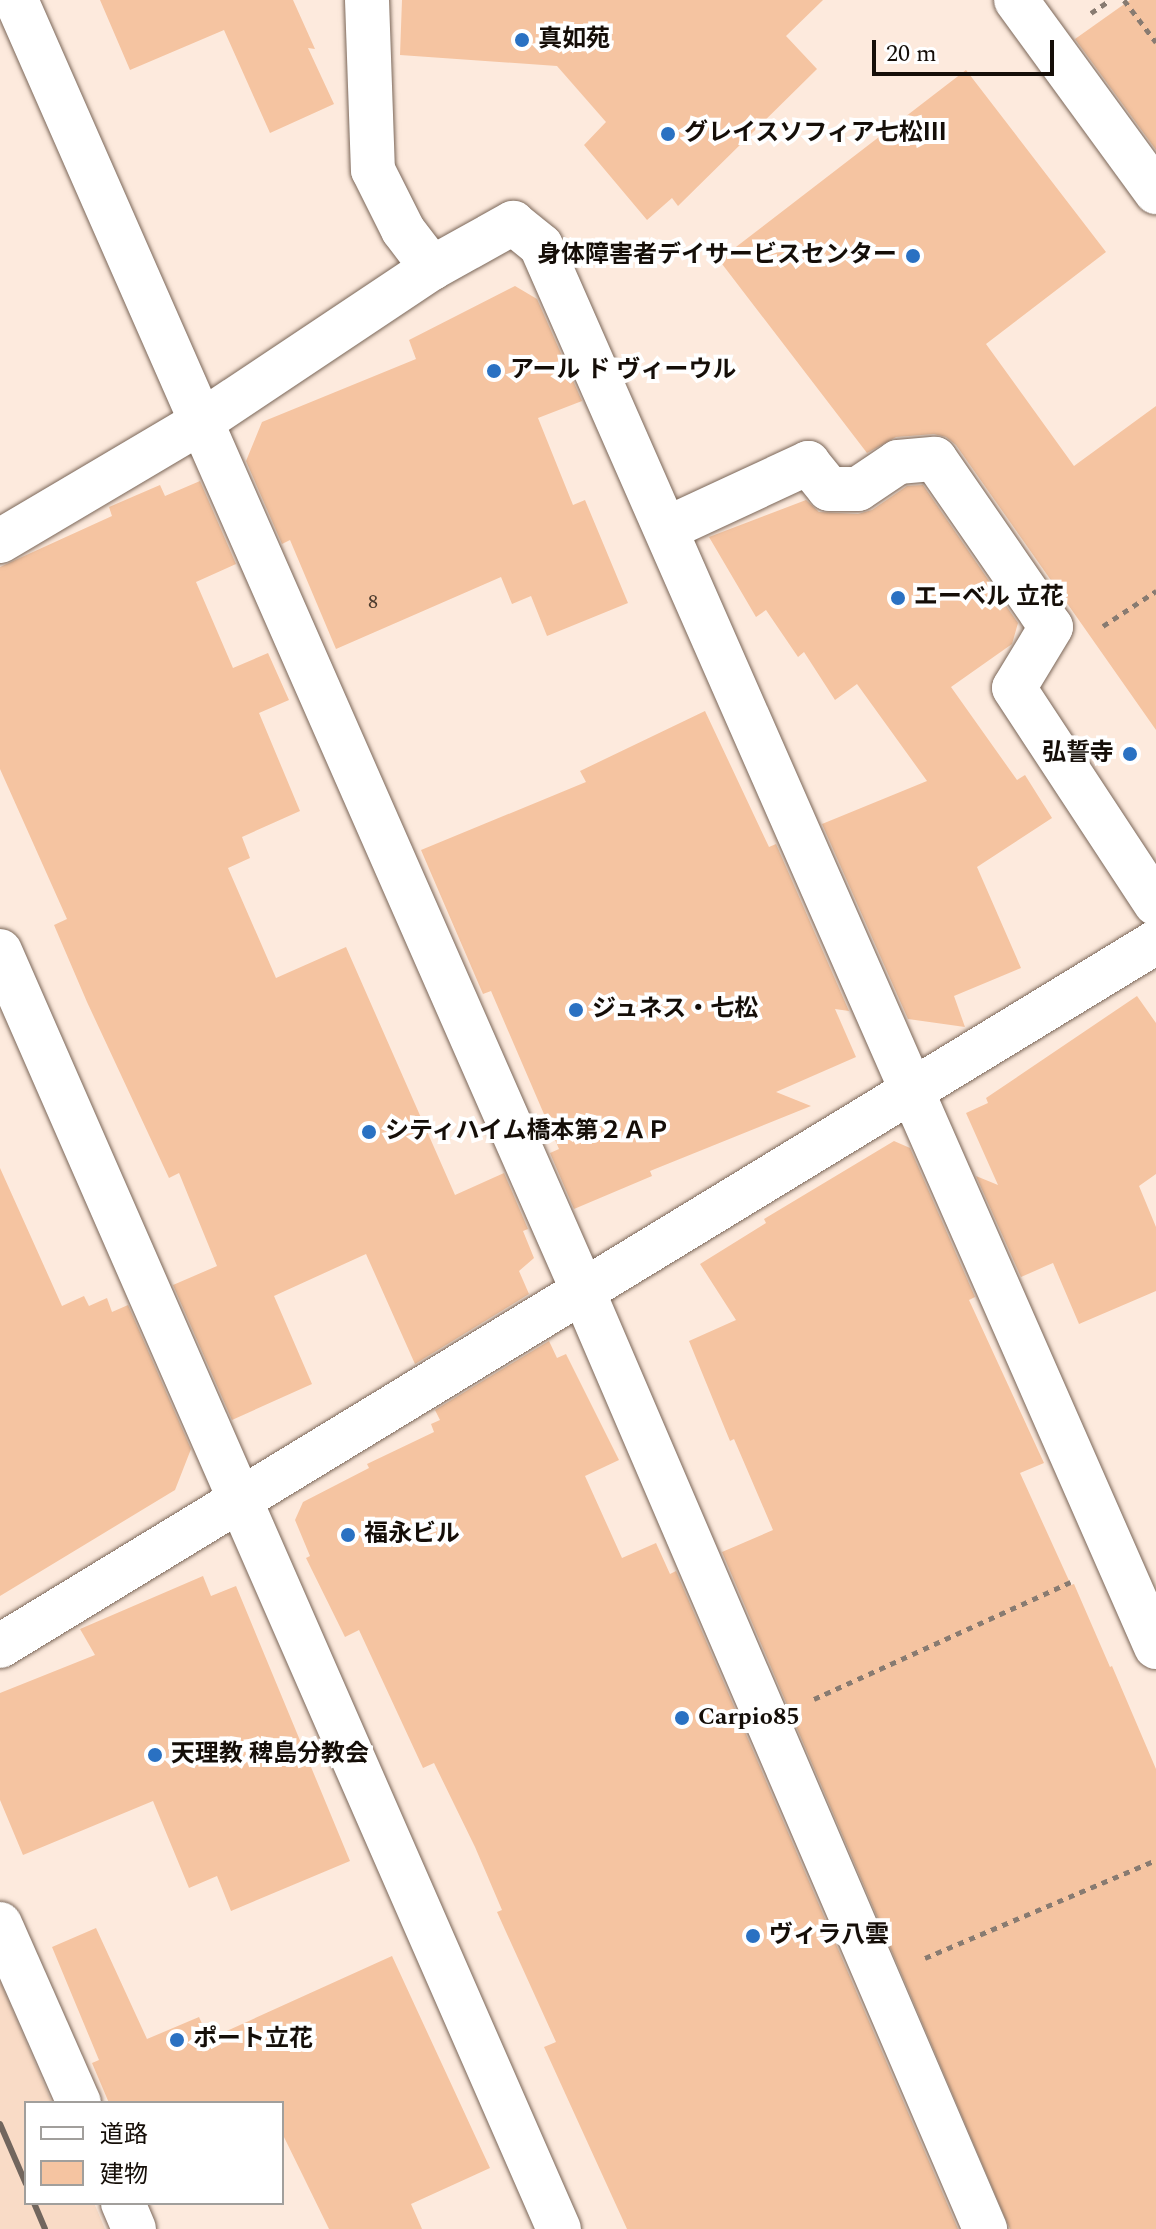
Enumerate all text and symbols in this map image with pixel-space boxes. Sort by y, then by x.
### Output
scale bar [876,24,1058,74]
place label: 真如苑 [538,26,610,54]
marker: 真如苑 [513,31,531,49]
text: 20 m [886,36,937,72]
place label: グレイスソフィア七松Ⅲ [684,120,948,148]
marker: グレイスソフィア七松Ⅲ [659,125,677,143]
place label: 身体障害者デイサービスセンター [537,242,897,270]
marker: 身体障害者デイサービスセンター [904,247,922,265]
place label: アール ド ヴィーウル [510,357,737,385]
marker: アール ド ヴィーウル [485,362,503,380]
place label: エーベル 立花 [914,584,1064,612]
marker: エーベル 立花 [889,589,907,607]
house number: 8 [368,590,378,614]
place label: 弘誓寺 [1042,740,1114,768]
marker: 弘誓寺 [1121,745,1139,763]
place label: ジュネス・七松 [592,996,760,1024]
marker: ジュネス・七松 [567,1001,585,1019]
place label: シティハイム橋本第２ＡＰ [385,1118,673,1146]
marker: シティハイム橋本第２ＡＰ [360,1123,378,1141]
place label: 福永ビル [364,1521,460,1549]
marker: 福永ビル [339,1526,357,1544]
place label: Carpio85 [698,1704,800,1732]
marker: Carpio85 [673,1709,691,1727]
place label: 天理教 稗島分教会 [171,1741,369,1769]
marker: 天理教 稗島分教会 [146,1746,164,1764]
place label: ヴィラ八雲 [769,1922,889,1950]
marker: ヴィラ八雲 [744,1927,762,1945]
place label: ポート立花 [193,2026,313,2054]
marker: ポート立花 [168,2031,186,2049]
legend [24,2101,284,2205]
text: 道路 [100,2117,148,2153]
text: 建物 [100,2157,148,2193]

